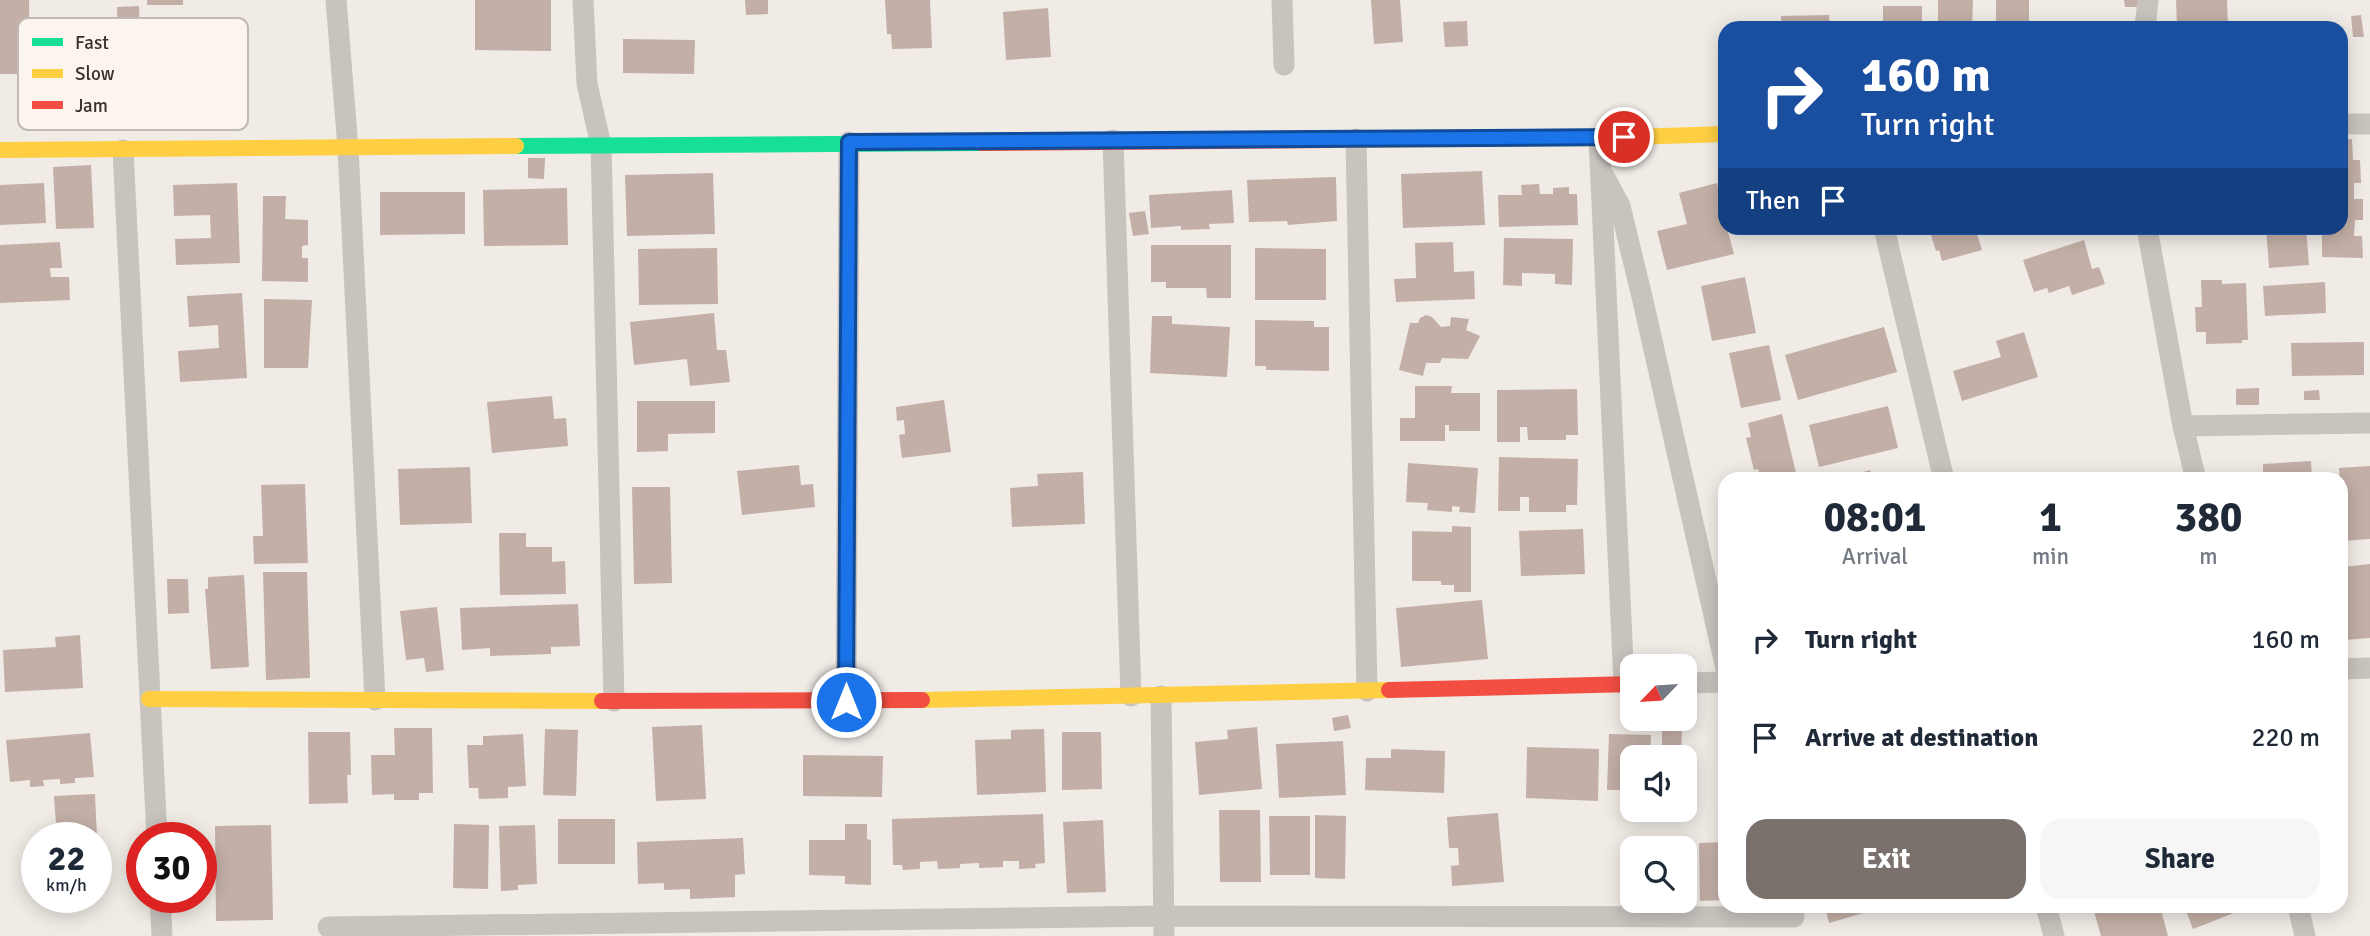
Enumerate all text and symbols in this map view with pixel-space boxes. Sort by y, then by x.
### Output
legend [18,18,248,130]
text: Fast [75,31,109,55]
text: 160 m [1861,45,1991,105]
icon: right [1746,49,1837,140]
text: Slow [75,62,115,86]
text: Jam [75,94,108,118]
text: Turn right [1861,105,1994,144]
pin [1594,107,1654,167]
icon: arrive [1605,118,1643,156]
icon: arrive [1814,182,1852,220]
text: Then [1746,185,1800,217]
text: 08:01 [1823,492,1927,543]
text: 1 [2039,492,2062,543]
text: 380 [2174,492,2243,543]
text: Arrival [1842,542,1908,571]
text: min [2032,542,2069,571]
text: m [2199,542,2218,571]
icon: right [1746,621,1784,659]
text: Turn right [1805,624,1917,656]
text: 160 m [2251,624,2320,656]
north arrow [1620,654,1698,732]
map controls [1620,654,1697,913]
position arrow [809,665,883,739]
icon: arrive [1746,719,1784,757]
text: Arrive at destination [1805,722,2038,754]
text: 220 m [2251,722,2320,754]
button: sound [1620,745,1697,822]
button: Exit [1746,819,2026,899]
button: Share [2040,819,2320,899]
speed limit sign: 30 [126,822,217,913]
button: search [1620,836,1697,913]
text: 22 [48,837,85,880]
text: km/h [46,874,87,896]

